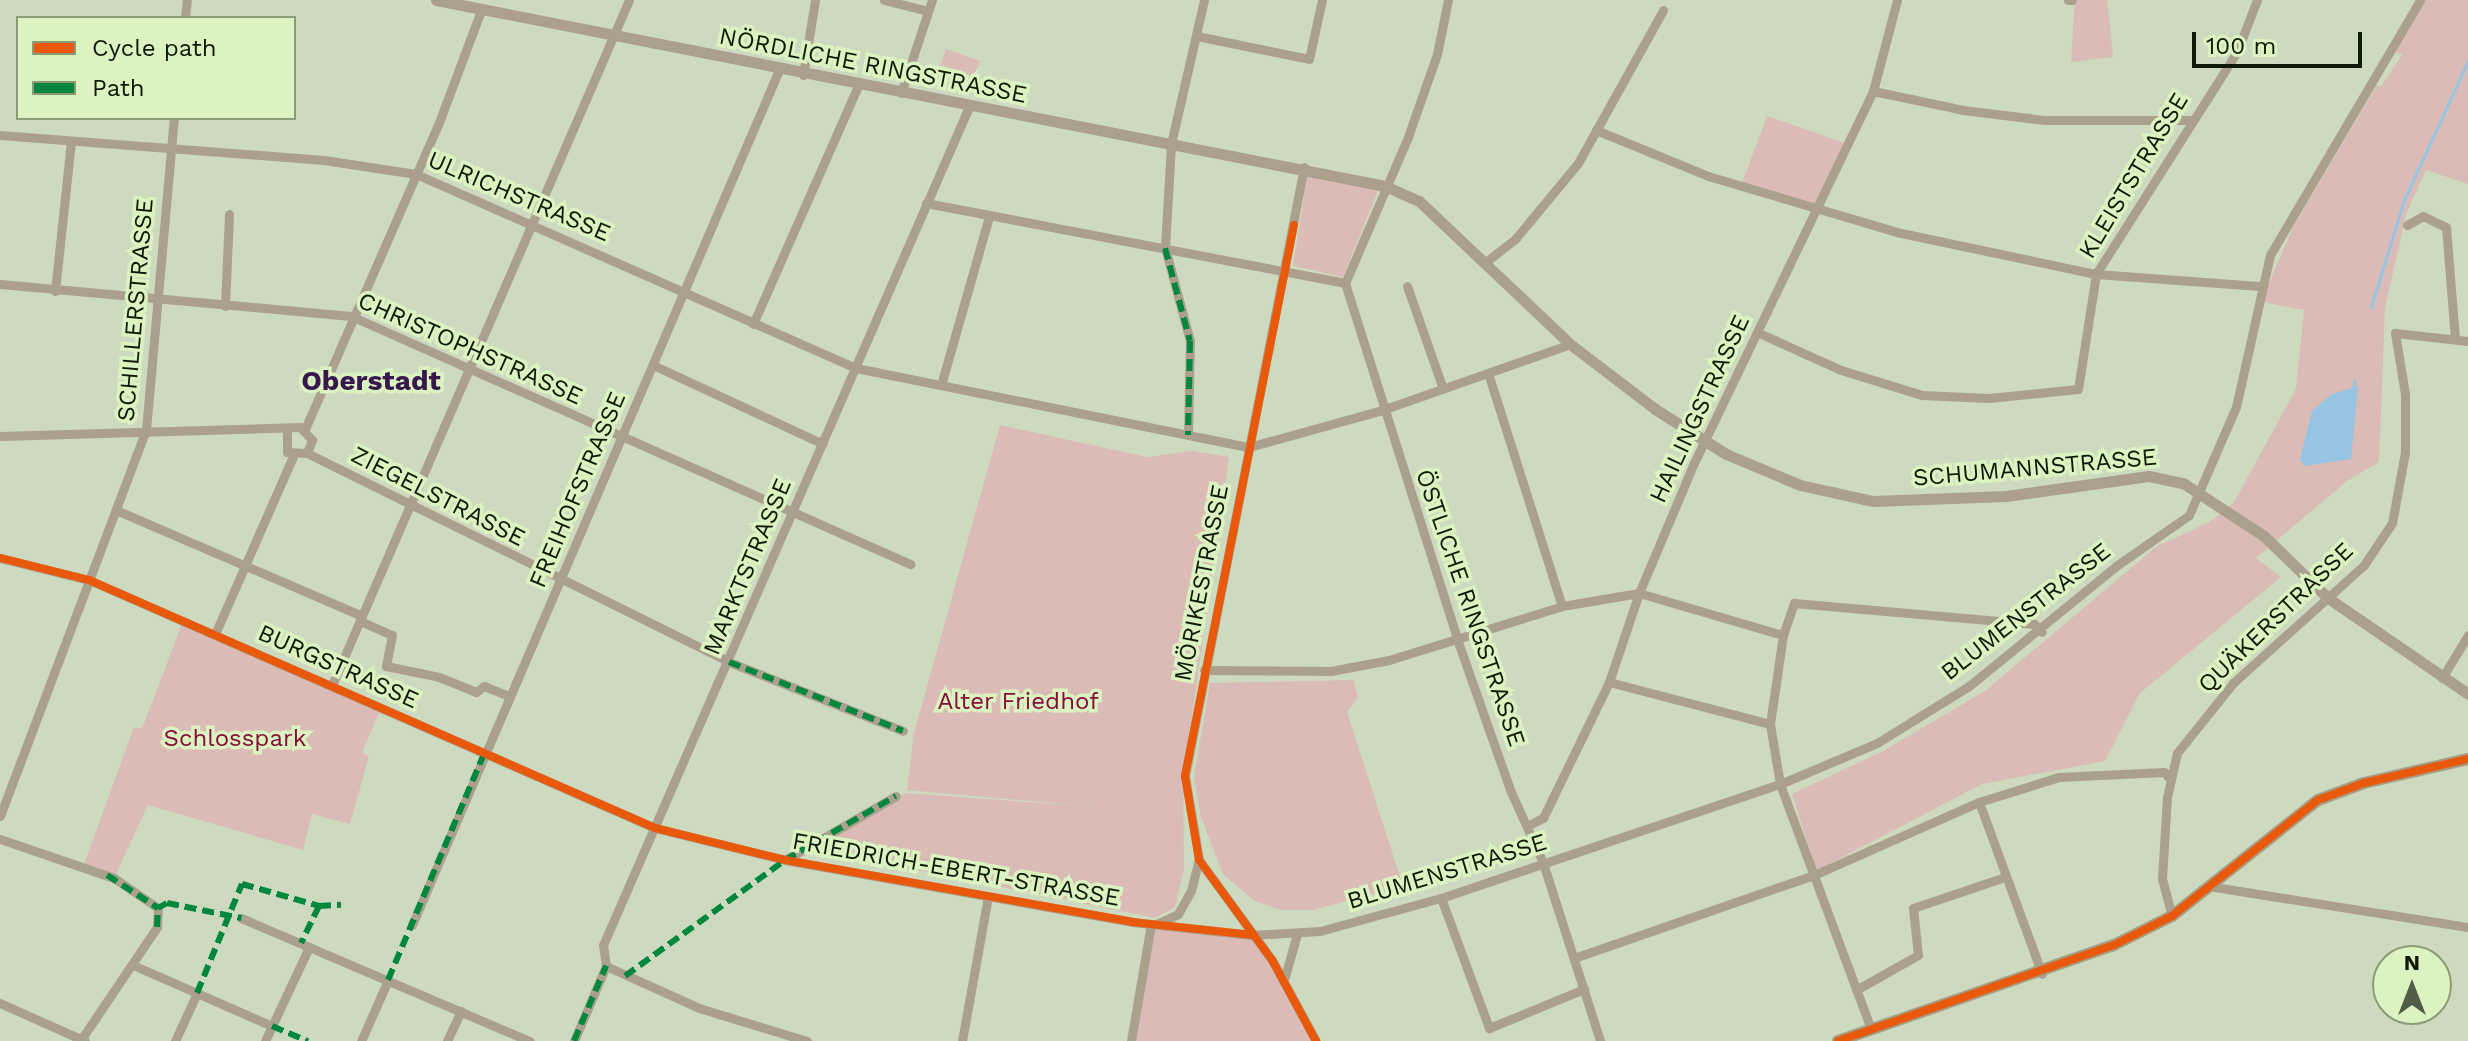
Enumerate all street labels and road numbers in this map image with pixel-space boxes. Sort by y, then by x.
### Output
street label: NÖRDLICHE RINGSTRASSE [717,22,1029,110]
street label: KLEISTSTRASSE [2073,88,2195,264]
street label: ULRICHSTRASSE [423,146,615,248]
street label: SCHILLERSTRASSE [112,197,160,423]
street label: CHRISTOPHSTRASSE [353,286,587,412]
street label: HAILINGSTRASSE [1644,311,1756,507]
street label: FREIHOFSTRASSE [524,388,632,592]
street label: ZIEGELSTRASSE [346,441,530,553]
street label: SCHUMANNSTRASSE [1912,443,2158,493]
street label: ÖSTLICHE RINGSTRASSE [1409,466,1531,750]
street label: MARKTSTRASSE [698,475,798,659]
street label: MÖRIKESTRASSE [1169,482,1235,684]
street label: BLUMENSTRASSE [1936,537,2116,687]
street label: QUÄKERSTRASSE [2193,537,2359,699]
street label: BURGSTRASSE [253,619,423,715]
street label: FRIEDRICH-EBERT-STRASSE [790,827,1122,913]
street label: BLUMENSTRASSE [1344,828,1550,916]

